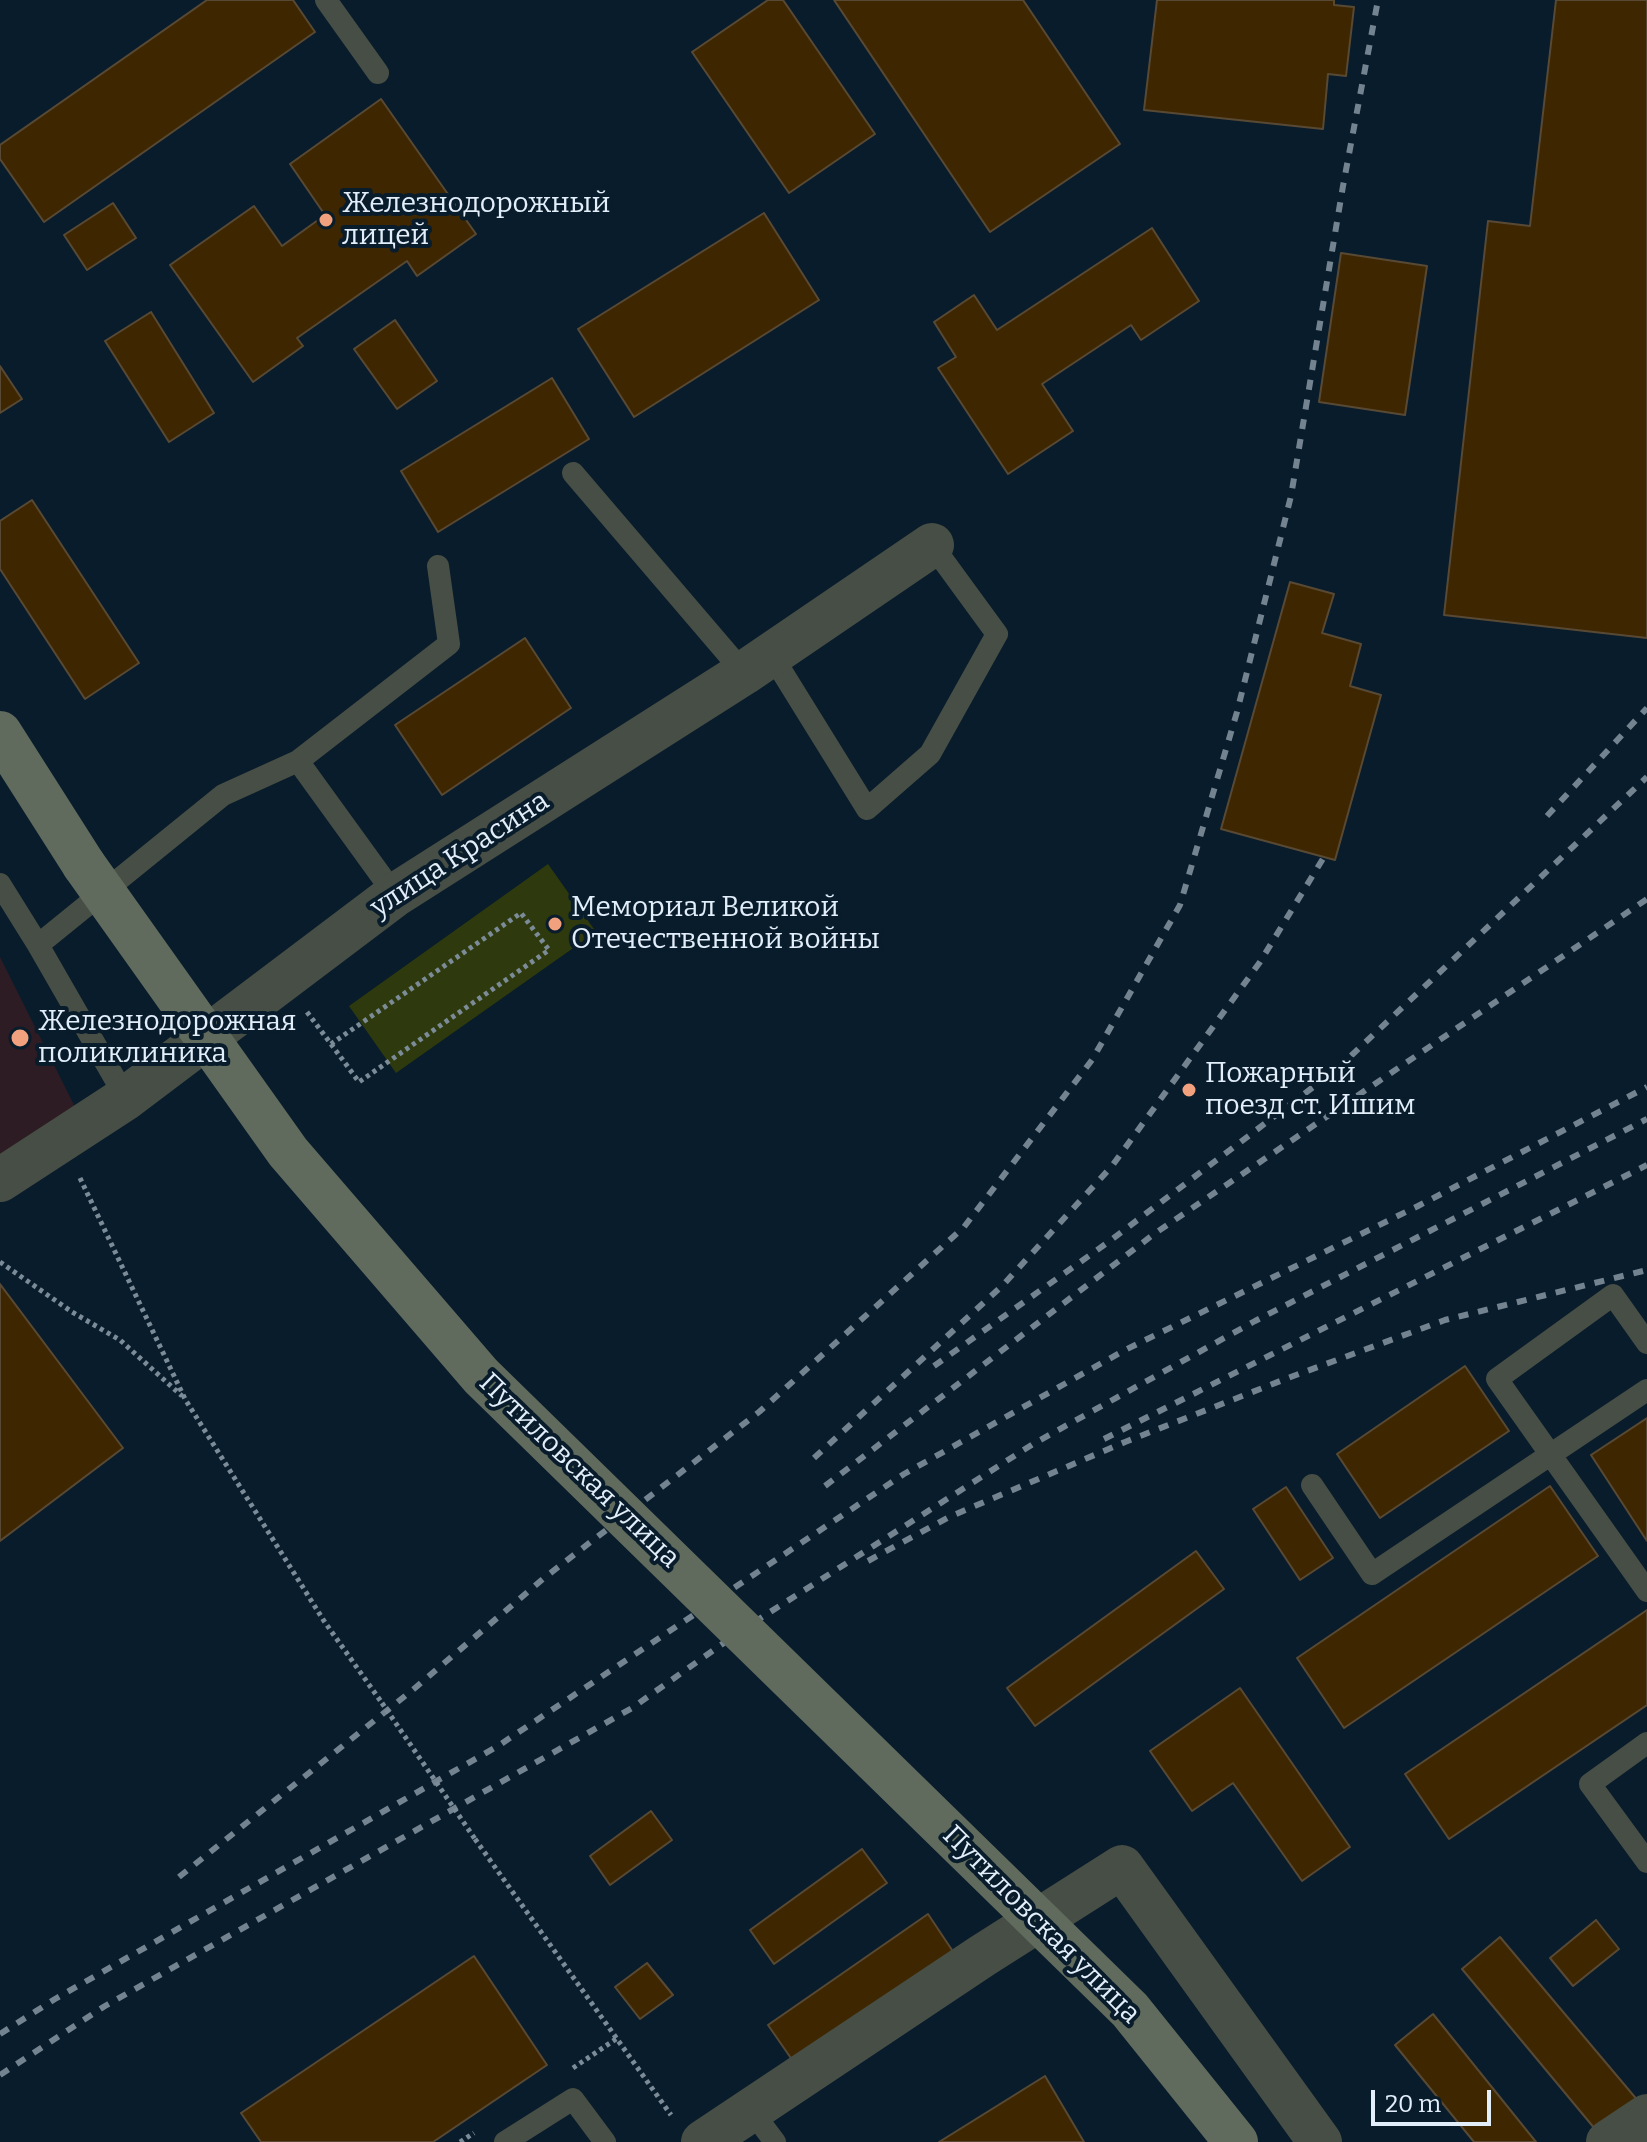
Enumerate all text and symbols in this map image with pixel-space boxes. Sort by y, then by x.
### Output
place label: Железнодорожный лицей [342,187,610,253]
marker: Железнодорожный лицей [317,211,335,229]
street label: улица Красина [365,785,555,925]
place label: Мемориал Великой Отечественной войны [571,891,880,957]
marker: Мемориал Великой Отечественной войны [546,915,564,933]
place label: Железнодорожная поликлиника [38,1005,296,1071]
marker: Железнодорожная поликлиника [9,1027,31,1049]
place label: Пожарный поезд ст. Ишим [1205,1057,1415,1123]
marker: Пожарный поезд ст. Ишим [1180,1081,1198,1099]
street label: Путиловская улица [472,1367,686,1575]
street label: Путиловская улица [935,1819,1147,2031]
scale bar [1375,2074,1495,2124]
text: 20 m [1385,2090,1441,2118]

